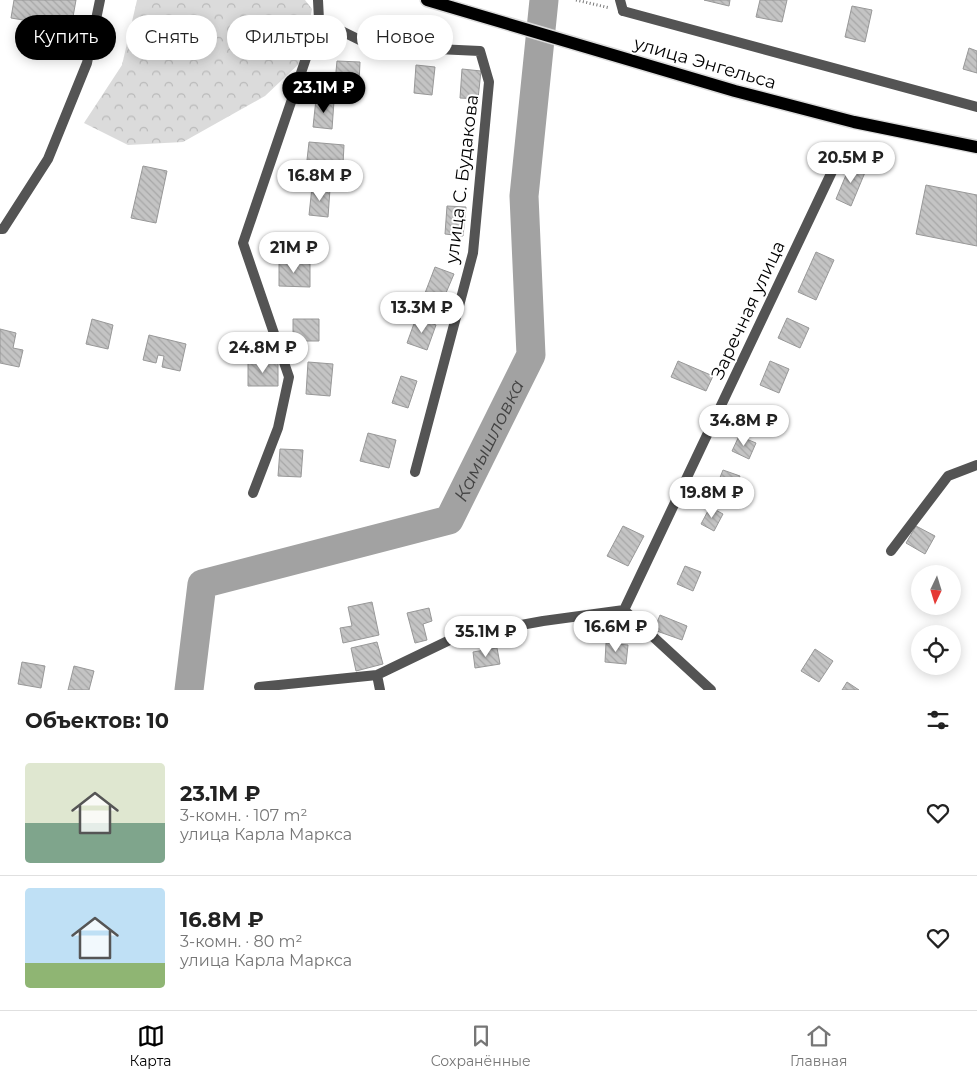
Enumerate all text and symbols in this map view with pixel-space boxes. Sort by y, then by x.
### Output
chip: Купить [15,15,116,60]
chip: Снять [126,15,217,60]
chip: Фильтры [227,15,347,60]
chip: Новое [357,15,453,60]
street label: улица Энгельса [630,32,779,94]
pin: 23.1M ₽ [278,72,370,114]
text: 23.1M ₽ [293,78,355,97]
street label: улица С. Будакова [441,93,483,266]
pin: 20.5M ₽ [805,142,897,184]
text: 20.5M ₽ [818,148,884,167]
pin: 16.8M ₽ [274,160,366,202]
text: 16.8M ₽ [288,166,352,185]
pin: 21M ₽ [259,232,329,274]
street label: Заречная улица [706,237,790,383]
text: 21M ₽ [270,238,318,257]
pin: 13.3M ₽ [376,292,468,334]
text: 13.3M ₽ [391,298,453,317]
pin: 24.8M ₽ [217,332,309,374]
text: 24.8M ₽ [229,338,297,357]
water label: Камышловка [449,376,529,505]
pin: 34.8M ₽ [698,404,790,447]
text: 34.8M ₽ [710,411,778,430]
pin: 19.8M ₽ [666,476,758,519]
text: 19.8M ₽ [680,483,744,502]
north arrow [911,565,961,615]
map controls [911,565,961,675]
pin: 16.6M ₽ [570,610,662,653]
pin: 35.1M ₽ [440,616,532,658]
text: 16.6M ₽ [584,617,648,636]
text: 35.1M ₽ [455,622,517,641]
button: locate [911,625,961,675]
icon: filters [924,706,952,734]
text: Объектов: 10 [25,708,169,733]
text: 23.1M ₽ [180,781,261,806]
icon: home [65,783,125,843]
icon: heart [924,799,952,827]
text: 3-комн. · 107 m² [180,806,307,825]
text: улица Карла Маркса [180,825,352,844]
text: 16.8M ₽ [180,907,264,932]
icon: home [65,908,125,968]
icon: heart [924,924,952,952]
text: 3-комн. · 80 m² [180,932,302,951]
text: улица Карла Маркса [180,951,352,970]
tab: Карта [130,1022,171,1070]
tab: Сохранённые [431,1022,531,1070]
tab: Главная [790,1022,847,1070]

